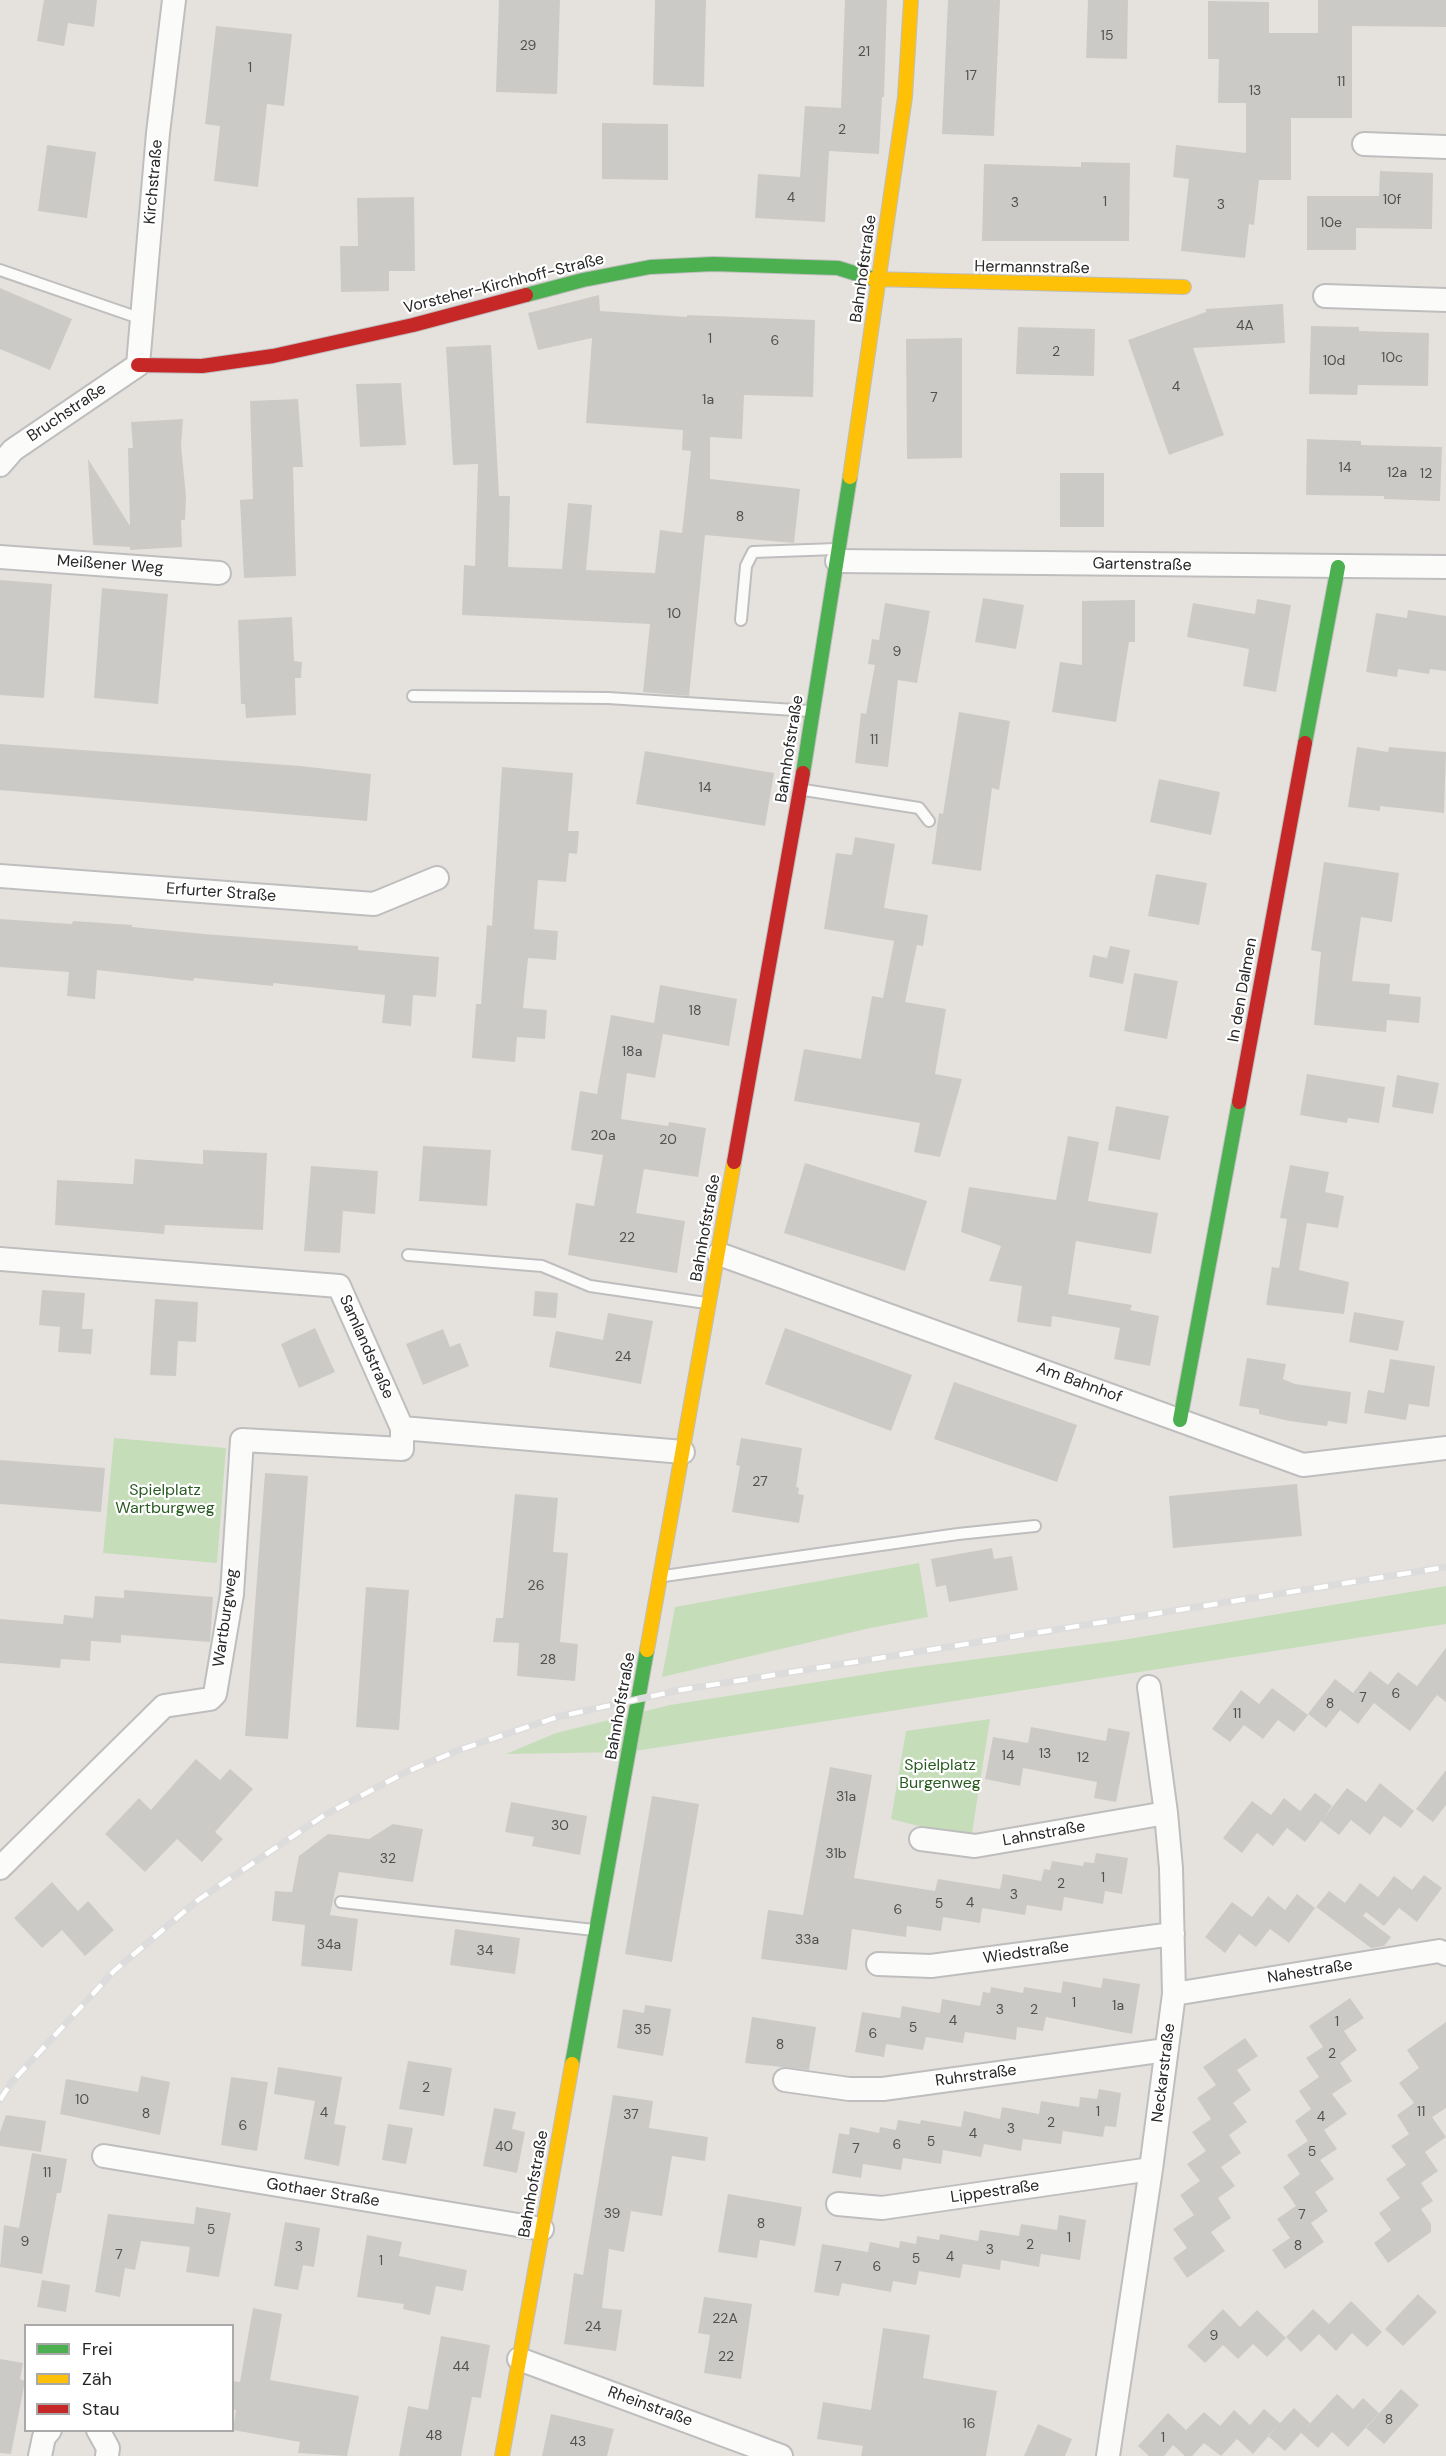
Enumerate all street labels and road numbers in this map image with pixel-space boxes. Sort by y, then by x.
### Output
street label: Kirchstraße [141,139,167,225]
street label: Bahnhofstraße [847,214,881,324]
street label: Vorsteher-Kirchhoff-Straße [402,250,606,318]
street label: Hermannstraße [974,257,1090,279]
street label: Bruchstraße [24,380,110,446]
street label: Meißener Weg [56,552,164,578]
street label: Gartenstraße [1092,555,1192,575]
street label: Bahnhofstraße [772,694,808,804]
street label: Erfurter Straße [165,880,277,906]
street label: In den Dalmen [1224,936,1262,1044]
street label: Bahnhofstraße [687,1173,725,1283]
street label: Samlandstraße [335,1292,397,1402]
street label: Am Bahnhof [1033,1359,1125,1407]
street label: Wartburgweg [210,1567,242,1669]
street label: Bahnhofstraße [602,1651,640,1761]
street label: Lahnstraße [1001,1817,1087,1851]
street label: Wiedstraße [982,1937,1070,1969]
street label: Nahestraße [1266,1956,1354,1988]
street label: Neckarstraße [1148,2022,1180,2124]
street label: Ruhrstraße [934,2061,1018,2091]
street label: Bahnhofstraße [515,2129,553,2239]
street label: Gothaer Straße [265,2175,381,2211]
street label: Lippestraße [949,2176,1041,2208]
street label: Rheinstraße [605,2383,695,2431]

